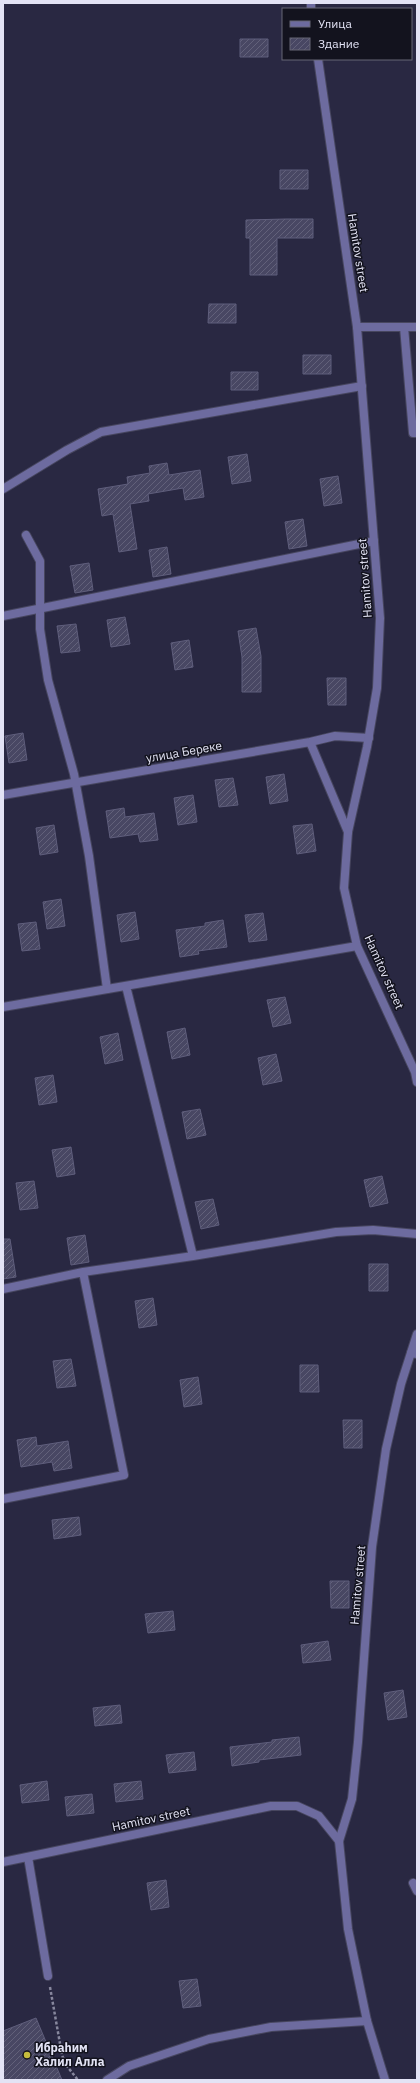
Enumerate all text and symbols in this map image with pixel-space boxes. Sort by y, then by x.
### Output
legend [282,8,412,60]
text: Улица [318,16,352,31]
text: Здание [318,36,360,51]
street label: Hamitov street [345,212,372,293]
street label: Hamitov street [354,538,375,618]
street label: улица Береке [145,737,223,766]
street label: Hamitov street [361,932,407,1011]
street label: Hamitov street [347,1545,368,1625]
street label: Hamitov street [110,1803,191,1834]
place label: Ибраһим Халил Алла [35,2040,105,2069]
marker: Ибраһим Халил Алла [22,2050,32,2060]

